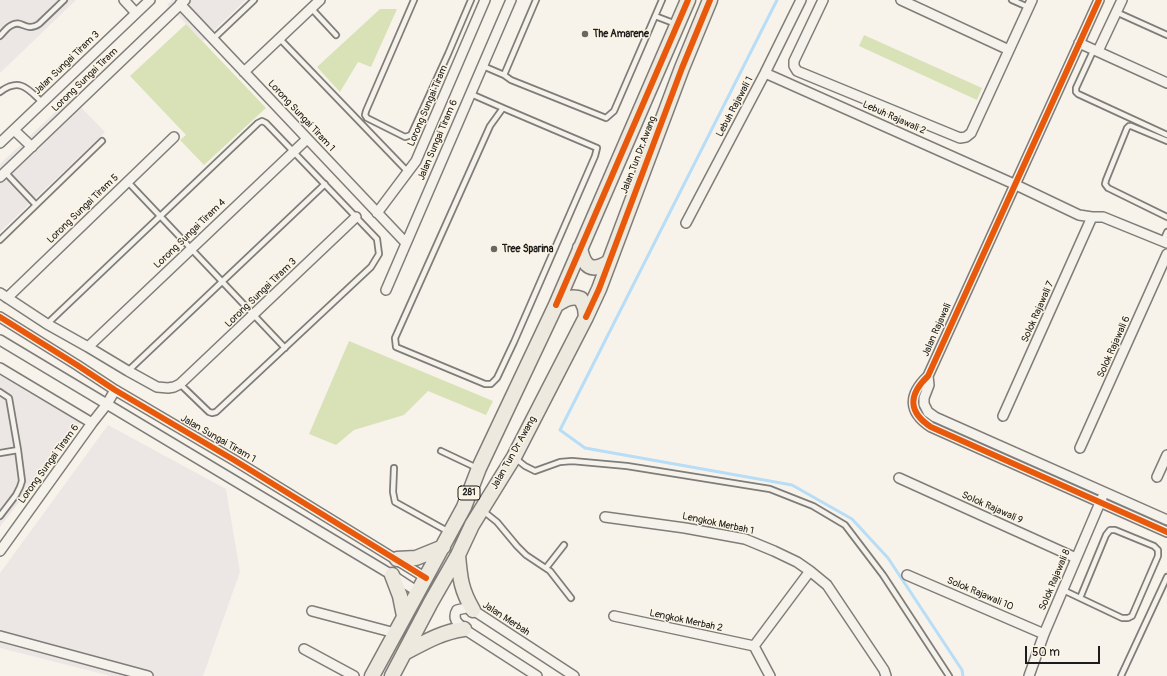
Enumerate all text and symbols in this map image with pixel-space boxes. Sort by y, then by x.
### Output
place label: The Amarene [593,28,649,40]
street label: Jalan Sungai Tiram 3 [32,29,102,97]
marker: The Amarene [580,29,590,39]
street label: Lorong Sungai Tiram [50,45,120,115]
street label: Lorong Sungai Tiram [405,64,451,148]
street label: Lebuh Rajawali 1 [714,75,756,139]
street label: Lorong Sungai Tiram 1 [265,78,337,154]
street label: Jalan Sungai Tiram 6 [416,98,460,182]
street label: Lebuh Rajawali 2 [860,99,928,137]
street label: Jalan Tun Dr Awang [619,115,659,195]
street label: Lorong Sungai Tiram 5 [45,172,121,246]
street label: Lorong Sungai Tiram 4 [152,197,228,271]
place label: Tree Sparina [502,243,553,255]
marker: Tree Sparina [489,244,499,254]
street label: Lorong Sungai Tiram 3 [223,256,299,330]
street label: Solok Rajawali 7 [1019,280,1057,344]
street label: Jalan Rajawali [920,302,954,358]
street label: Solok Rajawali 6 [1095,314,1133,380]
street label: Jalan Sungai Tiram 1 [178,413,258,465]
street label: Jalan Tun Dr Awang [489,414,539,492]
street label: Lorong Sungai Tiram 6 [16,422,82,506]
road number: 281 [458,486,480,500]
street label: Solok Rajawali 9 [960,489,1024,527]
street label: Lengkok Merbah 1 [681,511,755,537]
street label: Solok Rajawali 8 [1037,548,1073,612]
street label: Solok Rajawali 10 [945,575,1015,613]
street label: Jalan Merbah [480,599,532,639]
street label: Lengkok Merbah 2 [648,607,724,635]
scale bar [1027,638,1102,664]
text: 50 m [1032,645,1060,660]

